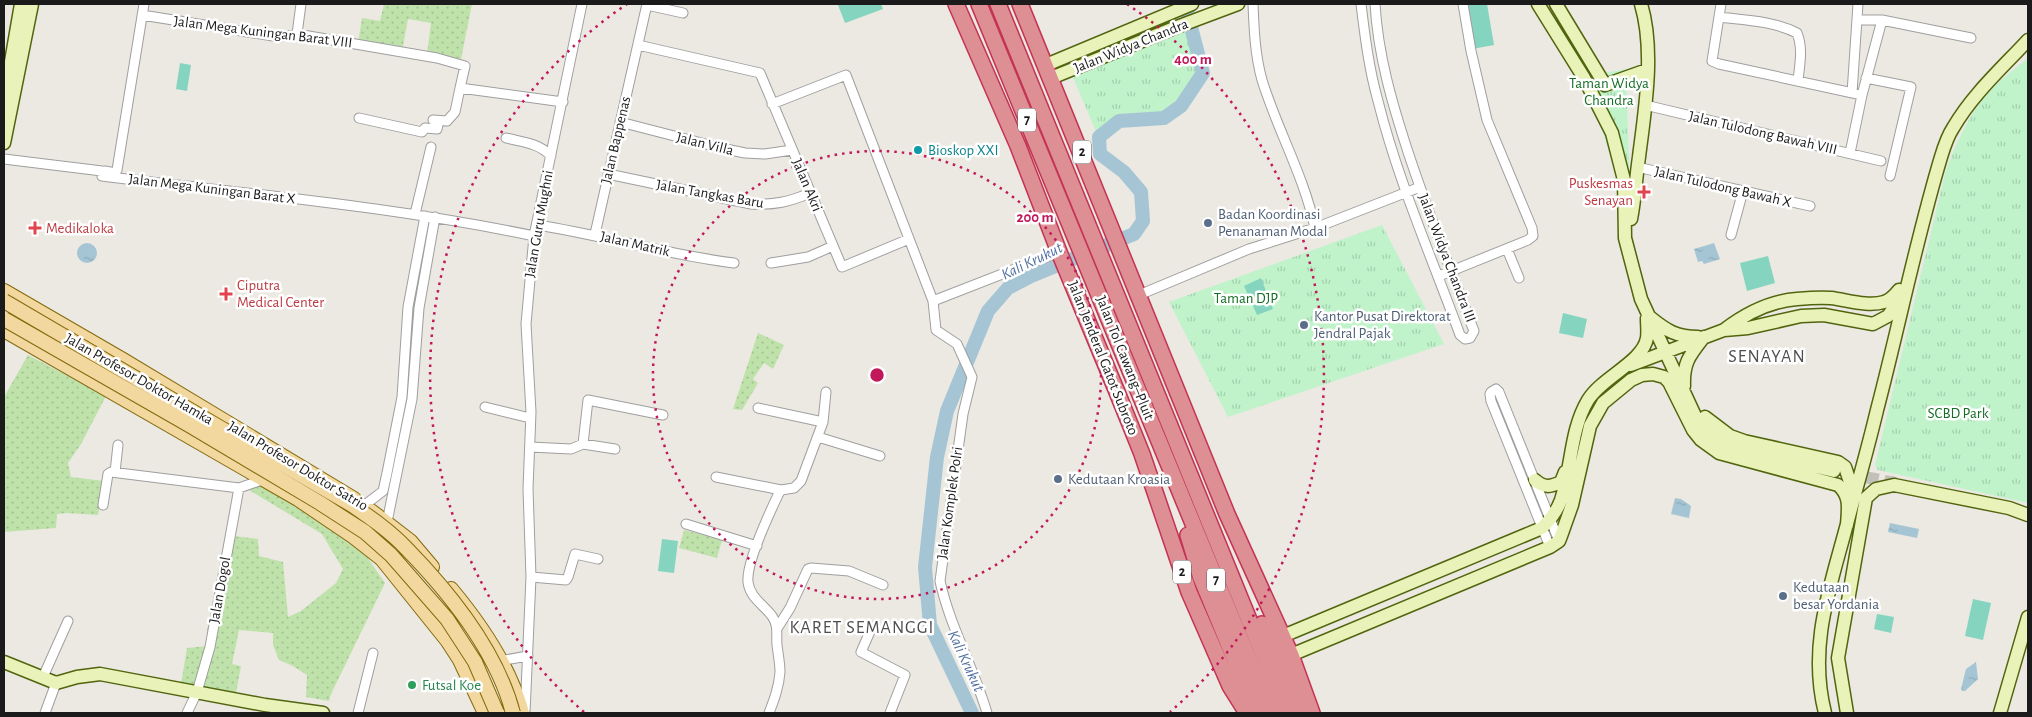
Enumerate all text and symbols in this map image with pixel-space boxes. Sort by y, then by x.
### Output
street label: Jalan Mega Kuningan Barat VIII [173,14,353,50]
street label: Jalan Widya Chandra [1072,16,1190,76]
text: 400 m [1174,52,1212,67]
park label: Taman Widya Chandra [1569,76,1649,108]
street label: Jalan Bappenas [599,95,633,185]
road number: 7 [1018,108,1036,132]
street label: Jalan Tulodong Bawah VIII [1687,109,1839,157]
street label: Jalan Villa [675,130,735,158]
road number: 2 [1073,140,1091,163]
place label: Bioskop XXI [928,143,999,158]
marker: Bioskop XXI [912,144,924,156]
street label: Jalan Akri [789,156,825,214]
street label: Jalan Tulodong Bawah X [1653,164,1793,210]
street label: Jalan Guru Mughni [522,169,556,279]
street label: Jalan Mega Kuningan Barat X [128,171,296,207]
place label: Puskesmas Senayan [1569,176,1633,208]
street label: Jalan Tangkas Baru [655,177,765,211]
marker: Puskesmas Senayan [1637,185,1651,199]
street label: Jalan Widya Chandra III [1416,192,1478,324]
place label: Badan Koordinasi Penanaman Modal [1218,207,1327,239]
text: 200 m [1016,210,1054,225]
marker: Badan Koordinasi Penanaman Modal [1202,217,1214,229]
marker: Medikaloka [28,221,42,235]
place label: Medikaloka [46,221,114,236]
street label: Jalan Matrik [599,229,671,259]
water label: Kali Krukut [999,239,1066,283]
place label: Ciputra Medical Center [237,278,324,310]
street label: Jalan Jenderal Gatot Subroto [1065,279,1141,437]
marker: Ciputra Medical Center [219,287,233,301]
park label: Taman DJP [1214,291,1278,306]
street label: Jalan Tol Cawang–Pluit [1093,294,1157,422]
place label: Kantor Pusat Direktorat Jendral Pajak [1314,309,1451,341]
marker: Kantor Pusat Direktorat Jendral Pajak [1298,319,1310,331]
street label: Jalan Profesor Doktor Hamka [63,331,216,428]
district label: SENAYAN [1728,348,1806,366]
centre of rings [868,366,886,384]
park label: SCBD Park [1928,406,1989,421]
street label: Jalan Profesor Doktor Satrio [226,418,370,514]
street label: Jalan Komplek Polri [935,446,965,560]
place label: Kedutaan Kroasia [1068,472,1170,487]
marker: Kedutaan Kroasia [1052,473,1064,485]
street label: Jalan Dogol [207,555,233,625]
road number: 2 [1173,560,1191,584]
road number: 7 [1207,568,1225,592]
place label: Kedutaan besar Yordania [1793,580,1879,612]
marker: Kedutaan besar Yordania [1777,590,1789,602]
district label: KARET SEMANGGI [790,619,934,637]
water label: Kali Krukut [945,628,988,695]
place label: Futsal Koe [422,678,481,693]
marker: Futsal Koe [406,679,418,691]

